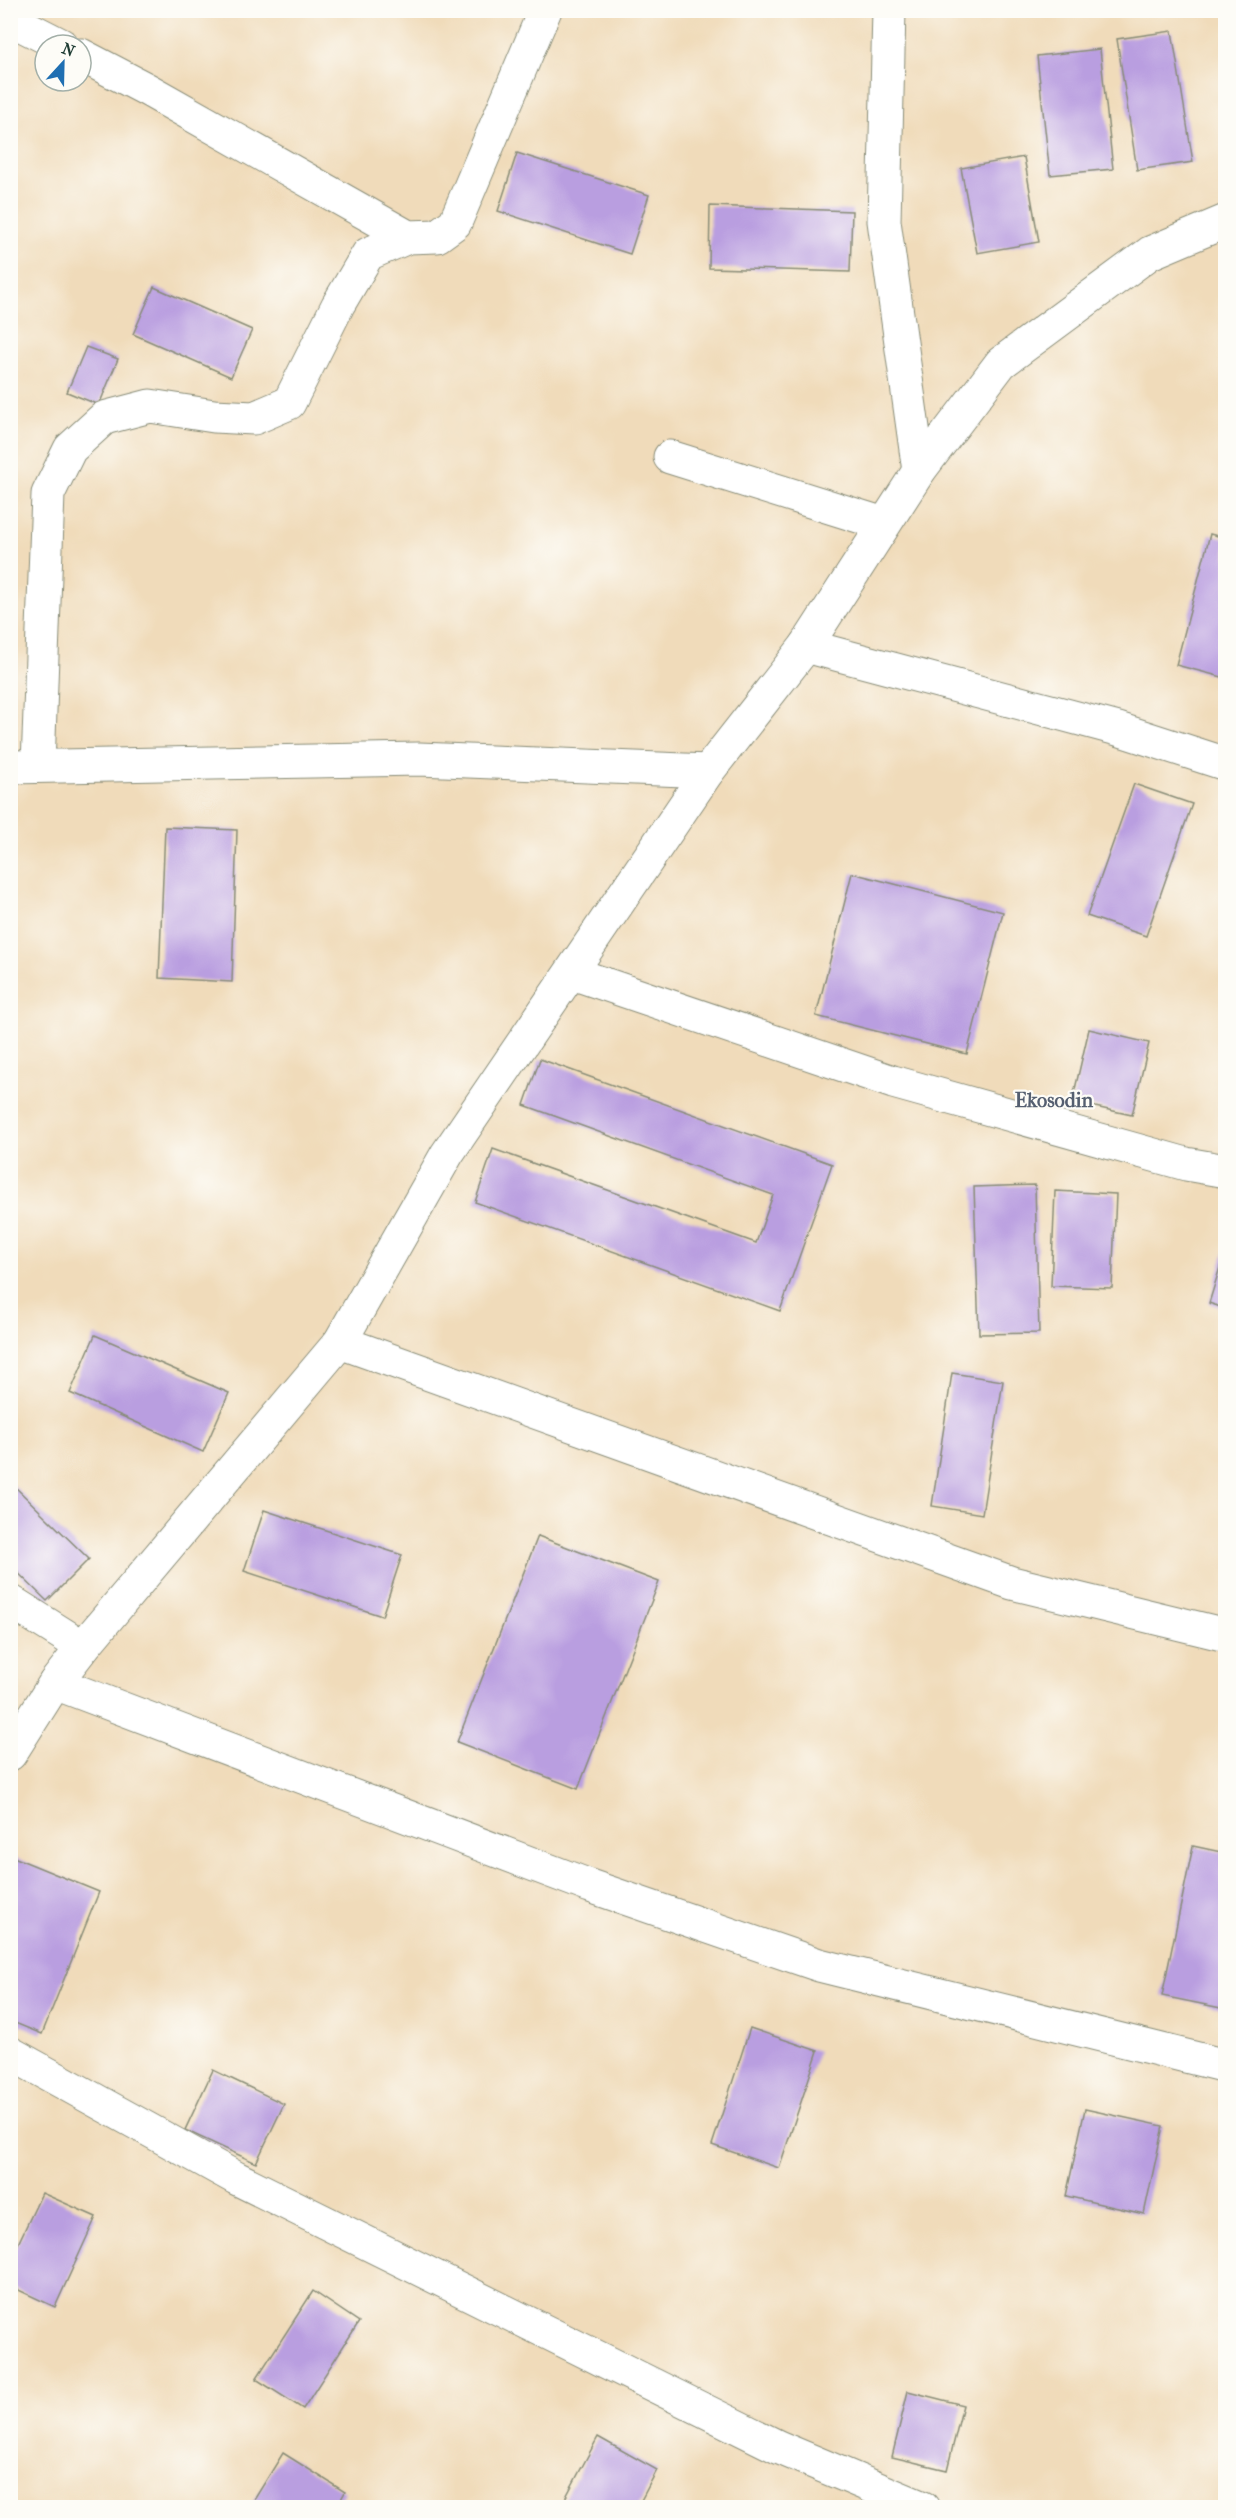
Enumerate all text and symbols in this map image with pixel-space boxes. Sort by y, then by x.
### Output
north arrow [33,33,93,93]
text: N [59,38,78,61]
district label: Ekosodin [1015,1089,1094,1112]

